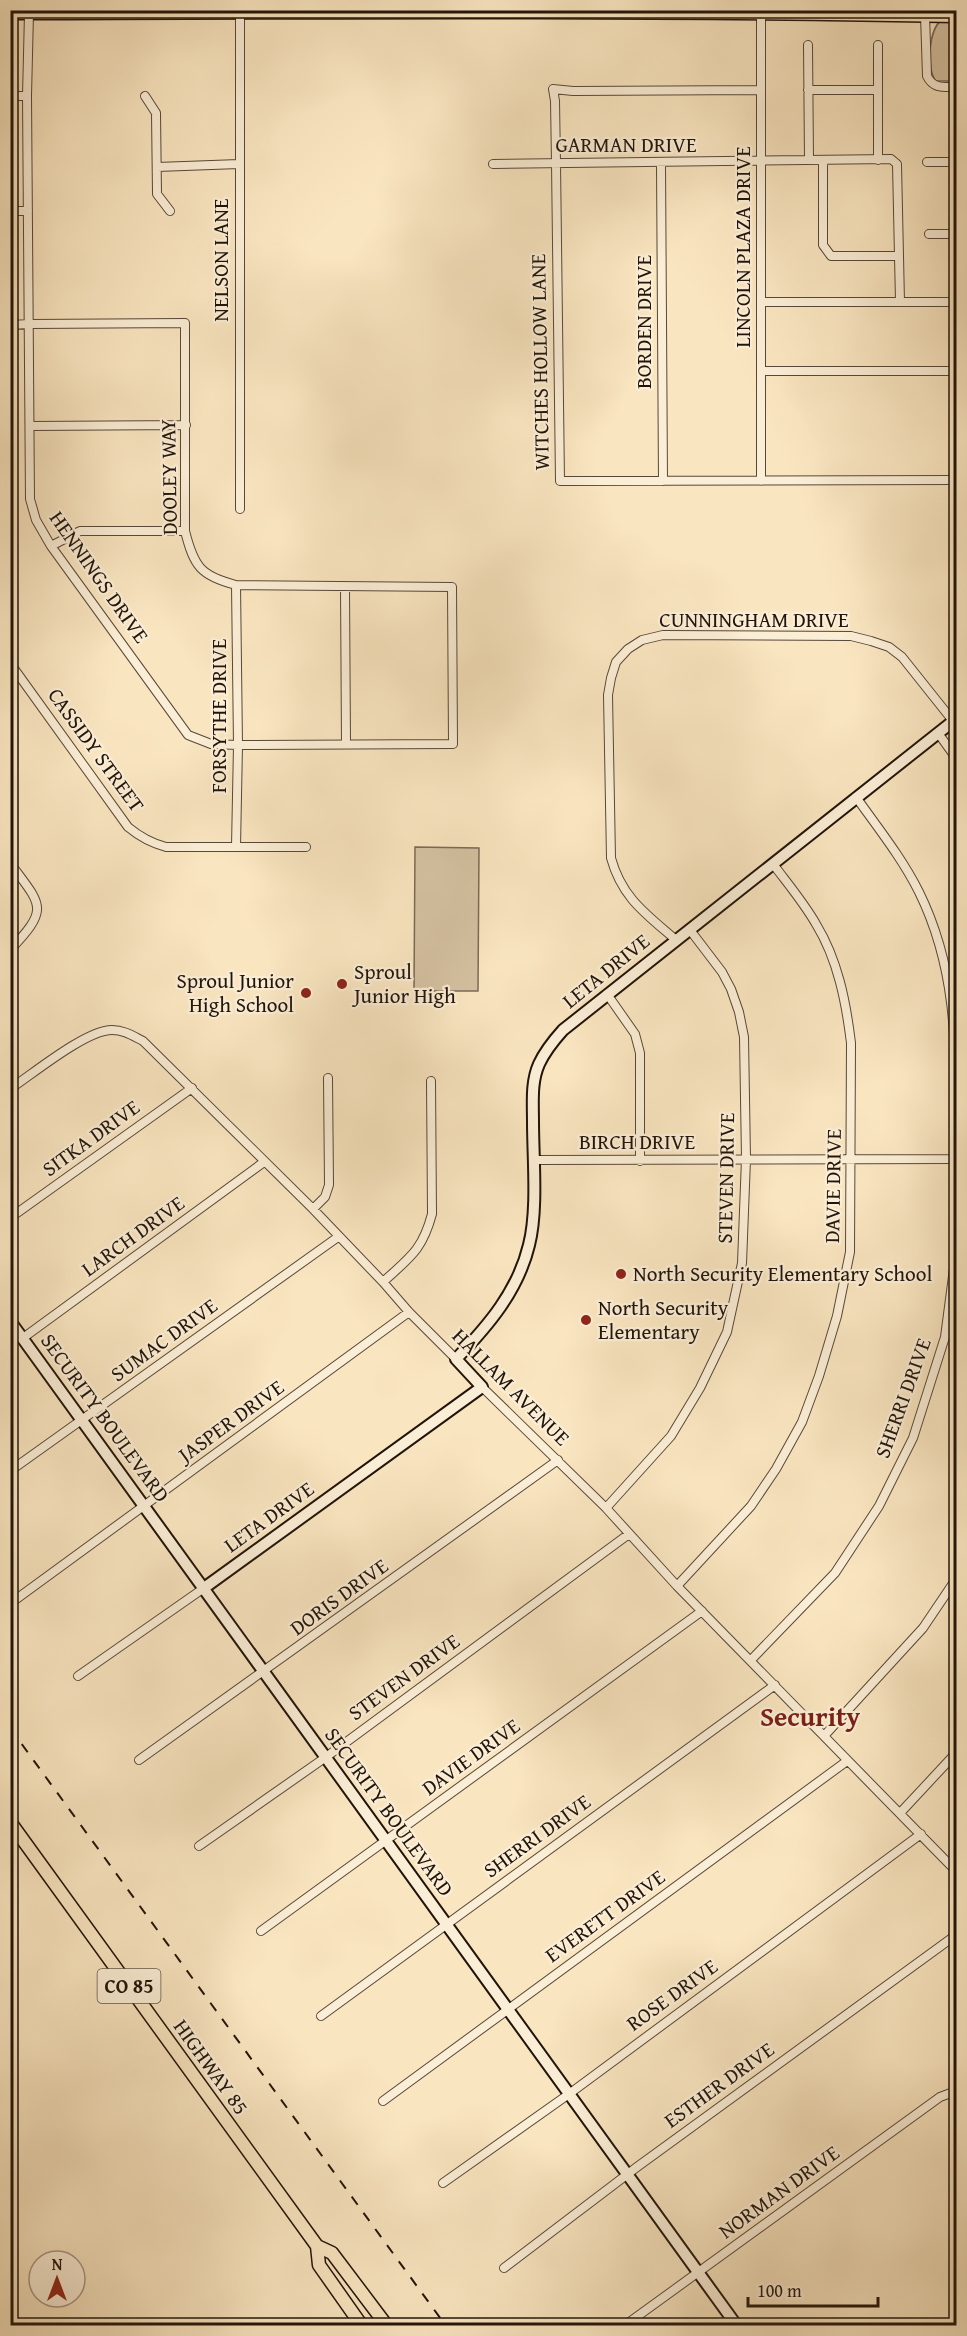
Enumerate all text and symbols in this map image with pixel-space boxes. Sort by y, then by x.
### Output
street label: GARMAN DRIVE [555,129,697,160]
street label: LINCOLN PLAZA DRIVE [727,146,758,348]
street label: NELSON LANE [205,198,236,322]
street label: WITCHES HOLLOW LANE [522,253,557,471]
street label: BORDEN DRIVE [628,255,659,389]
street label: DOOLEY WAY [152,418,185,535]
street label: HENNINGS DRIVE [42,504,157,649]
street label: CUNNINGHAM DRIVE [659,604,849,635]
street label: FORSYTHE DRIVE [203,638,234,793]
street label: CASSIDY STREET [41,681,152,818]
street label: LETA DRIVE [555,925,656,1016]
place label: Sproul Junior High [351,956,456,1011]
place label: Sproul Junior High School [176,965,294,1020]
marker: Sproul Junior High [335,977,349,991]
marker: Sproul Junior High School [299,986,313,1000]
street label: SITKA DRIVE [36,1091,146,1184]
street label: STEVEN DRIVE [709,1112,742,1244]
street label: BIRCH DRIVE [579,1126,695,1157]
street label: DAVIE DRIVE [816,1128,849,1243]
street label: LARCH DRIVE [75,1187,191,1284]
place label: North Security Elementary School [633,1258,932,1289]
marker: North Security Elementary School [614,1267,628,1281]
street label: SUMAC DRIVE [104,1290,224,1389]
place label: North Security Elementary [598,1292,729,1347]
marker: North Security Elementary [579,1313,593,1327]
street label: HALLAM AVENUE [445,1321,578,1453]
street label: SECURITY BOULEVARD [33,1327,177,1509]
street label: SHERRI DRIVE [866,1333,939,1462]
street label: JASPER DRIVE [169,1371,290,1471]
street label: LETA DRIVE [217,1473,320,1560]
street label: DORIS DRIVE [283,1550,394,1643]
street label: STEVEN DRIVE [342,1625,466,1728]
district label: Security [760,1696,860,1736]
street label: DAVIE DRIVE [415,1710,526,1803]
street label: SECURITY BOULEVARD [317,1721,461,1903]
street label: SHERRI DRIVE [477,1786,597,1885]
street label: EVERETT DRIVE [538,1861,671,1970]
street label: ROSE DRIVE [620,1951,724,2038]
road number: CO 85 [98,1969,160,2003]
street label: HIGHWAY 85 [166,2013,257,2121]
street label: ESTHER DRIVE [657,2034,781,2135]
street label: NORMAN DRIVE [712,2137,846,2246]
north arrow [27,2249,87,2309]
text: N [52,2252,63,2276]
scale bar [748,2270,878,2308]
text: 100 m [757,2277,802,2304]

